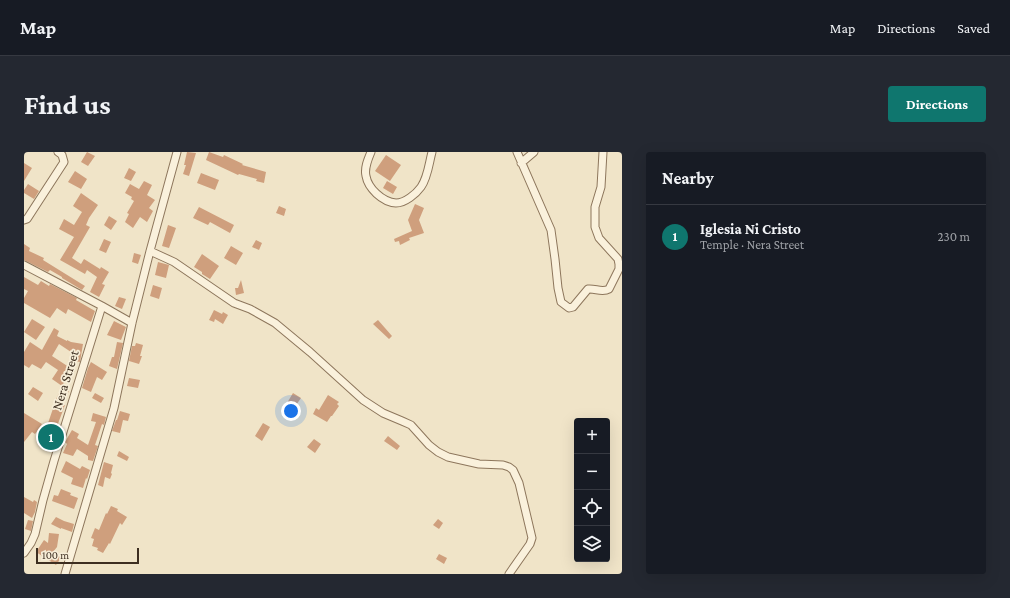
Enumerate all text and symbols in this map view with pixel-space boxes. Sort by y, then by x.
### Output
text: Map [20,17,56,38]
text: Map [830,20,855,36]
text: Directions [877,20,935,36]
text: Saved [957,20,990,36]
button: Directions [888,86,986,122]
text: Find us [24,89,111,120]
text: Nearby [662,169,714,188]
text: Iglesia Ni Cristo [700,221,801,237]
text: 1 [673,229,677,244]
text: 230 m [937,229,970,244]
text: Temple · Nera Street [700,237,804,252]
street label: Nera Street [48,348,82,412]
your location [281,401,301,421]
map controls [574,418,610,562]
button: + [574,418,610,454]
pin: 1 [38,422,64,452]
button: − [574,454,610,490]
button: locate [574,490,610,526]
button: layers [574,526,610,562]
scale bar [36,546,139,565]
text: 100 m [42,549,69,561]

